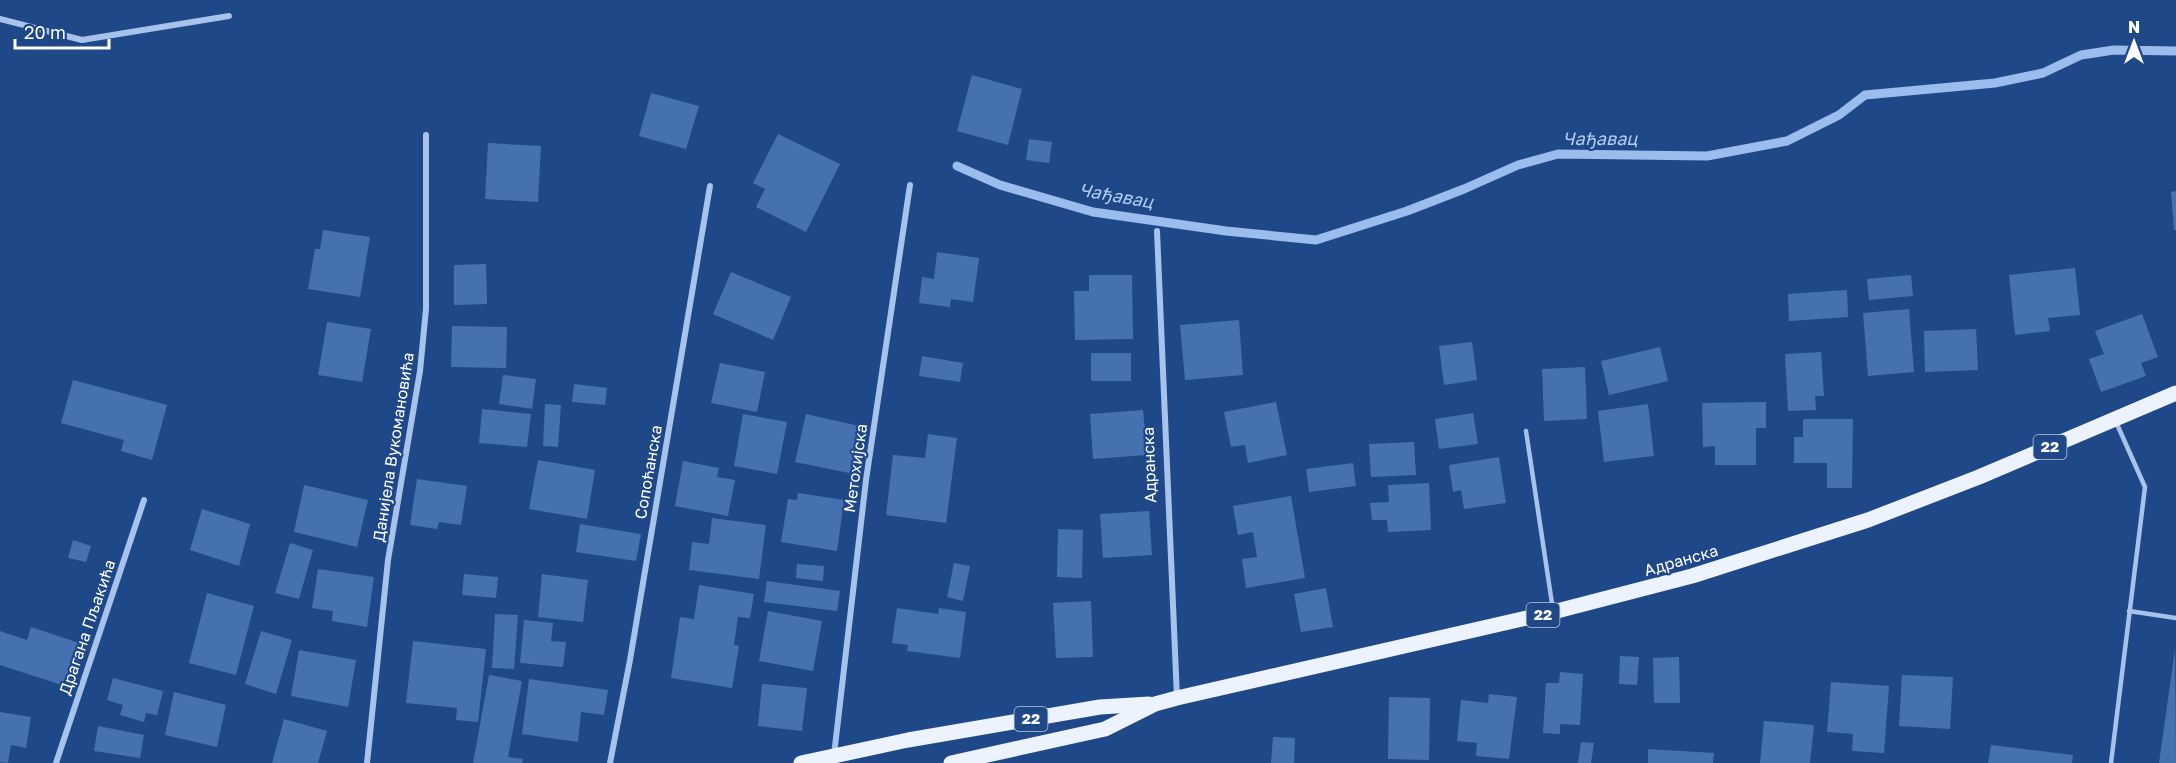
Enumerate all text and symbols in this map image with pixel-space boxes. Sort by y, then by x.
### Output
scale bar [15,12,110,50]
north arrow [2104,12,2164,72]
text: N [2128,17,2140,37]
text: 20 m [24,21,66,43]
water label: Чађавац [1562,127,1638,149]
water label: Чађавац [1077,178,1156,213]
street label: Данијела Вукомановића [368,351,418,543]
street label: Метохијска [839,422,871,514]
street label: Сопоћанска [630,423,666,521]
street label: Адранска [1138,427,1160,503]
road number: 22 [2034,435,2066,459]
street label: Адранска [1642,540,1720,580]
street label: Драгана Пљакића [54,557,120,697]
road number: 22 [1526,603,1560,627]
road number: 22 [1014,707,1048,731]

